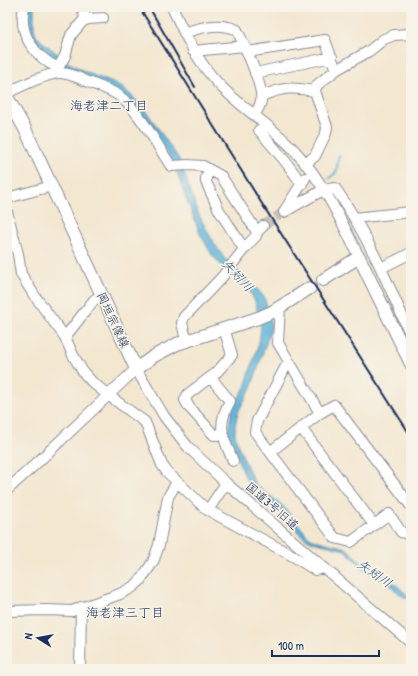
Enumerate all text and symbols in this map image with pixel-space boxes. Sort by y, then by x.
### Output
district label: 海老津二丁目 [70,96,148,114]
water label: 矢矧川 [218,255,258,295]
street label: 岡垣宗像線 [93,289,134,351]
street label: 国道3号旧道 [242,478,303,533]
water label: 矢矧川 [354,554,396,592]
district label: 海老津三丁目 [86,603,164,621]
north arrow [18,618,58,658]
text: N [21,632,36,640]
scale bar [272,632,379,658]
text: 100 m [278,637,304,654]

